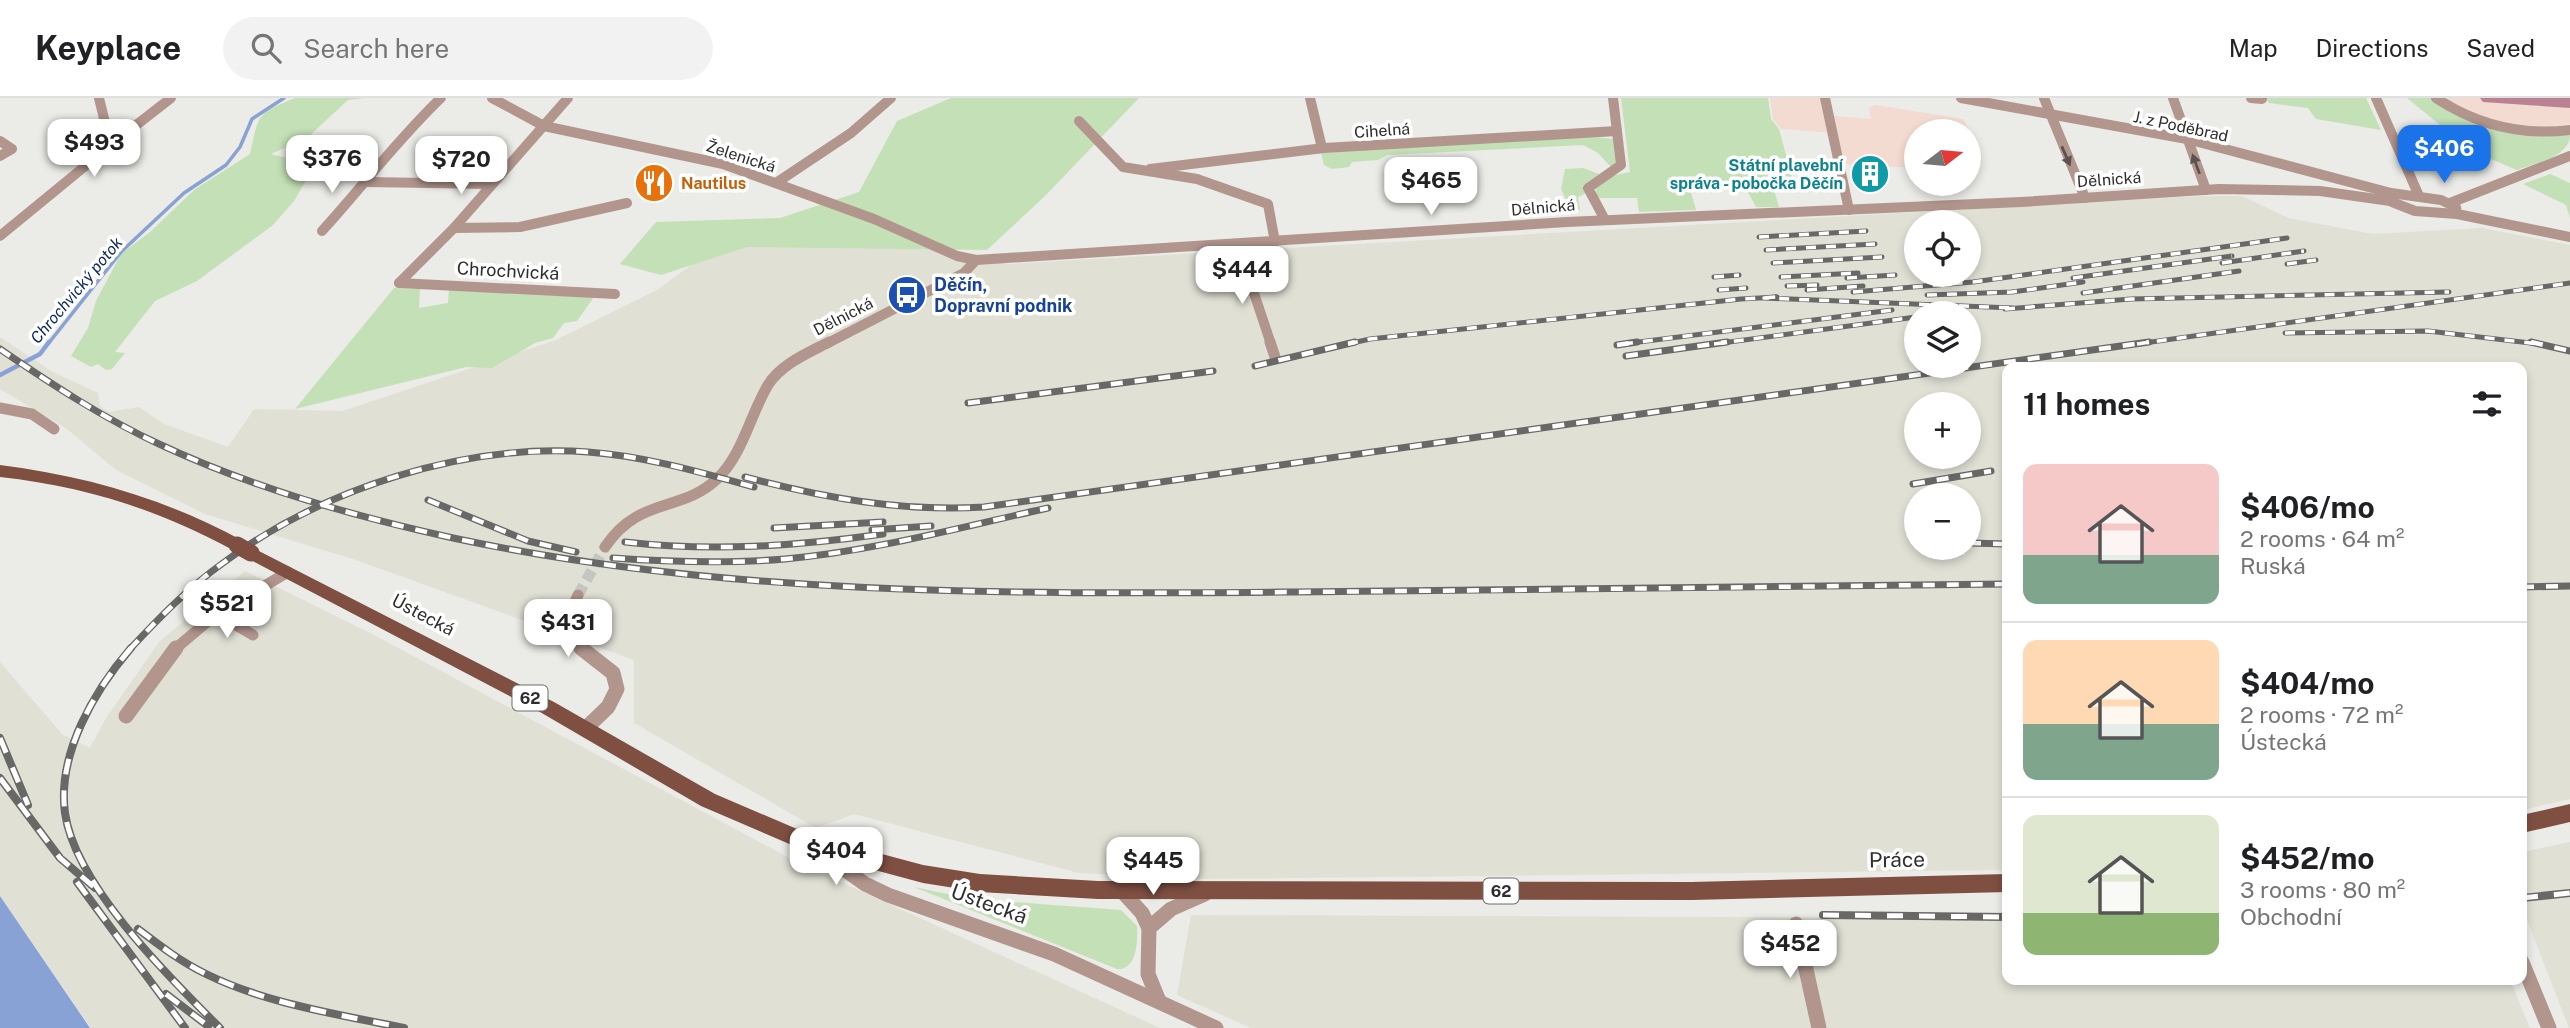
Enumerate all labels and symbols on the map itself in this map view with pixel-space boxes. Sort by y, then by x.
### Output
street label: J. z Poděbrad [2132,107,2230,146]
street label: Cihelná [1353,119,1411,142]
north arrow [1904,119,1981,196]
pin: $493 [53,120,135,179]
pin: $406 [2403,126,2485,185]
street label: Želenická [704,135,778,177]
pin: $376 [291,136,373,195]
pin: $720 [420,136,502,196]
one-way arrow [2061,145,2072,166]
building icon: Státní plavební správa - pobočka Děčín [1849,153,1891,195]
one-way arrow [2191,154,2202,175]
place label: Státní plavební správa - pobočka Děčín [1670,156,1844,193]
pin: $465 [1390,158,1472,217]
restaurant icon: Nautilus [633,162,675,204]
street label: Dělnická [2076,168,2142,191]
place label: Nautilus [681,174,746,193]
street label: Dělnická [1510,195,1576,220]
water label: Chrochvický potok [26,233,127,347]
pin: $444 [1201,246,1283,306]
street label: Chrochvická [456,257,560,284]
bus stop icon: Děčín, Dopravní podnik [886,274,928,316]
place label: Děčín, Dopravní podnik [934,274,1073,316]
street label: Dělnická [810,293,876,340]
pin: $521 [186,580,268,640]
street label: Ústecká [388,588,459,640]
pin: $431 [527,600,609,659]
road number: 62 [512,685,548,710]
pin: $404 [795,828,877,887]
pin: $445 [1112,838,1194,897]
street label: Práce [1869,847,1925,872]
street label: Ústecká [948,878,1031,929]
road number: 62 [1484,878,1518,904]
pin: $452 [1749,920,1831,980]

